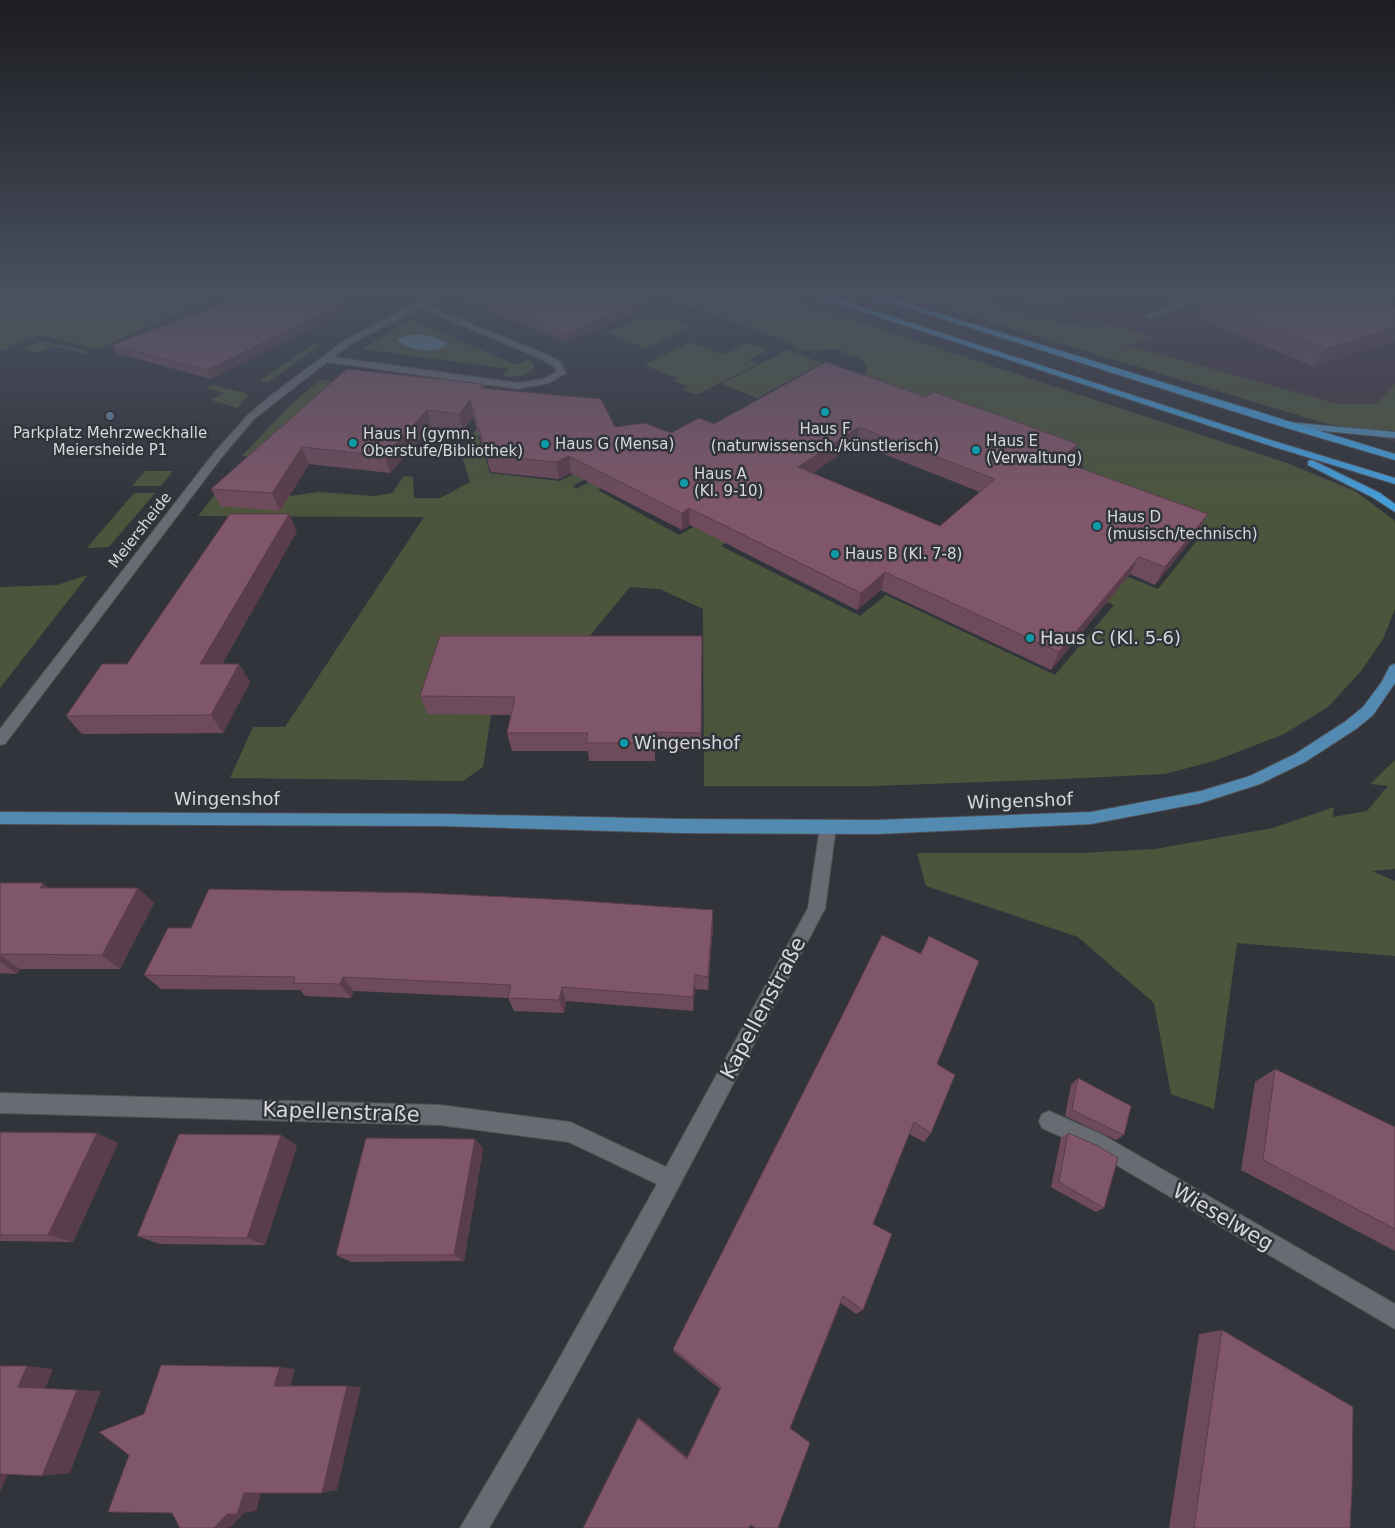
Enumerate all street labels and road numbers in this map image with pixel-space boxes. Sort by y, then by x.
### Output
street label: Meiersheide [105,489,175,571]
street label: Wingenshof [174,788,281,809]
street label: Wingenshof [967,788,1074,813]
street label: Kapellenstraße [715,933,811,1083]
street label: Kapellenstraße [262,1097,420,1127]
street label: Wieselweg [1168,1179,1278,1255]

